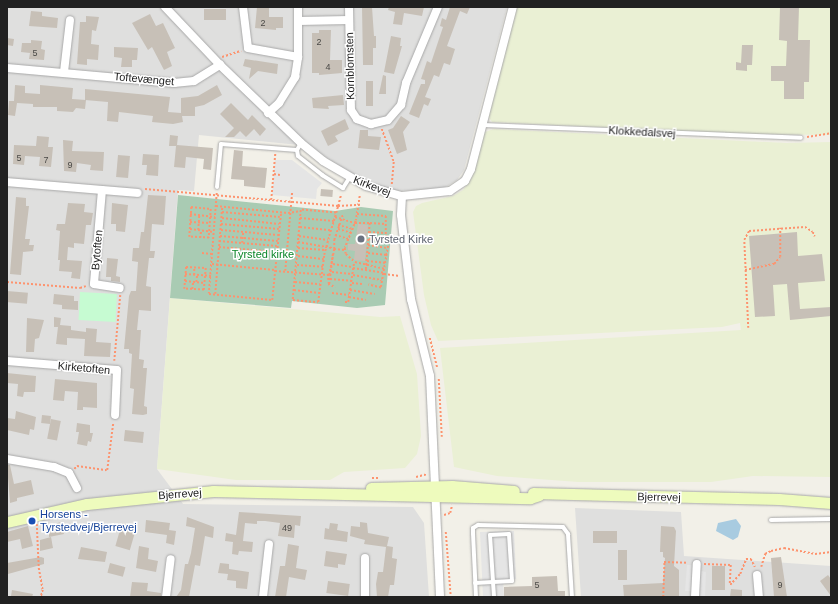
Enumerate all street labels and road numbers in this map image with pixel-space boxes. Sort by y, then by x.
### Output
street label: Kornblomsten [343,32,357,100]
street label: Toftevænget [113,70,175,88]
street label: Klokkedalsvej [608,124,676,140]
street label: Kirkevej [351,173,393,199]
street label: Bytoften [89,229,105,271]
street label: Kirketoften [57,359,111,377]
street label: Bjerrevej [158,486,202,502]
street label: Bjerrevej [637,490,681,504]

